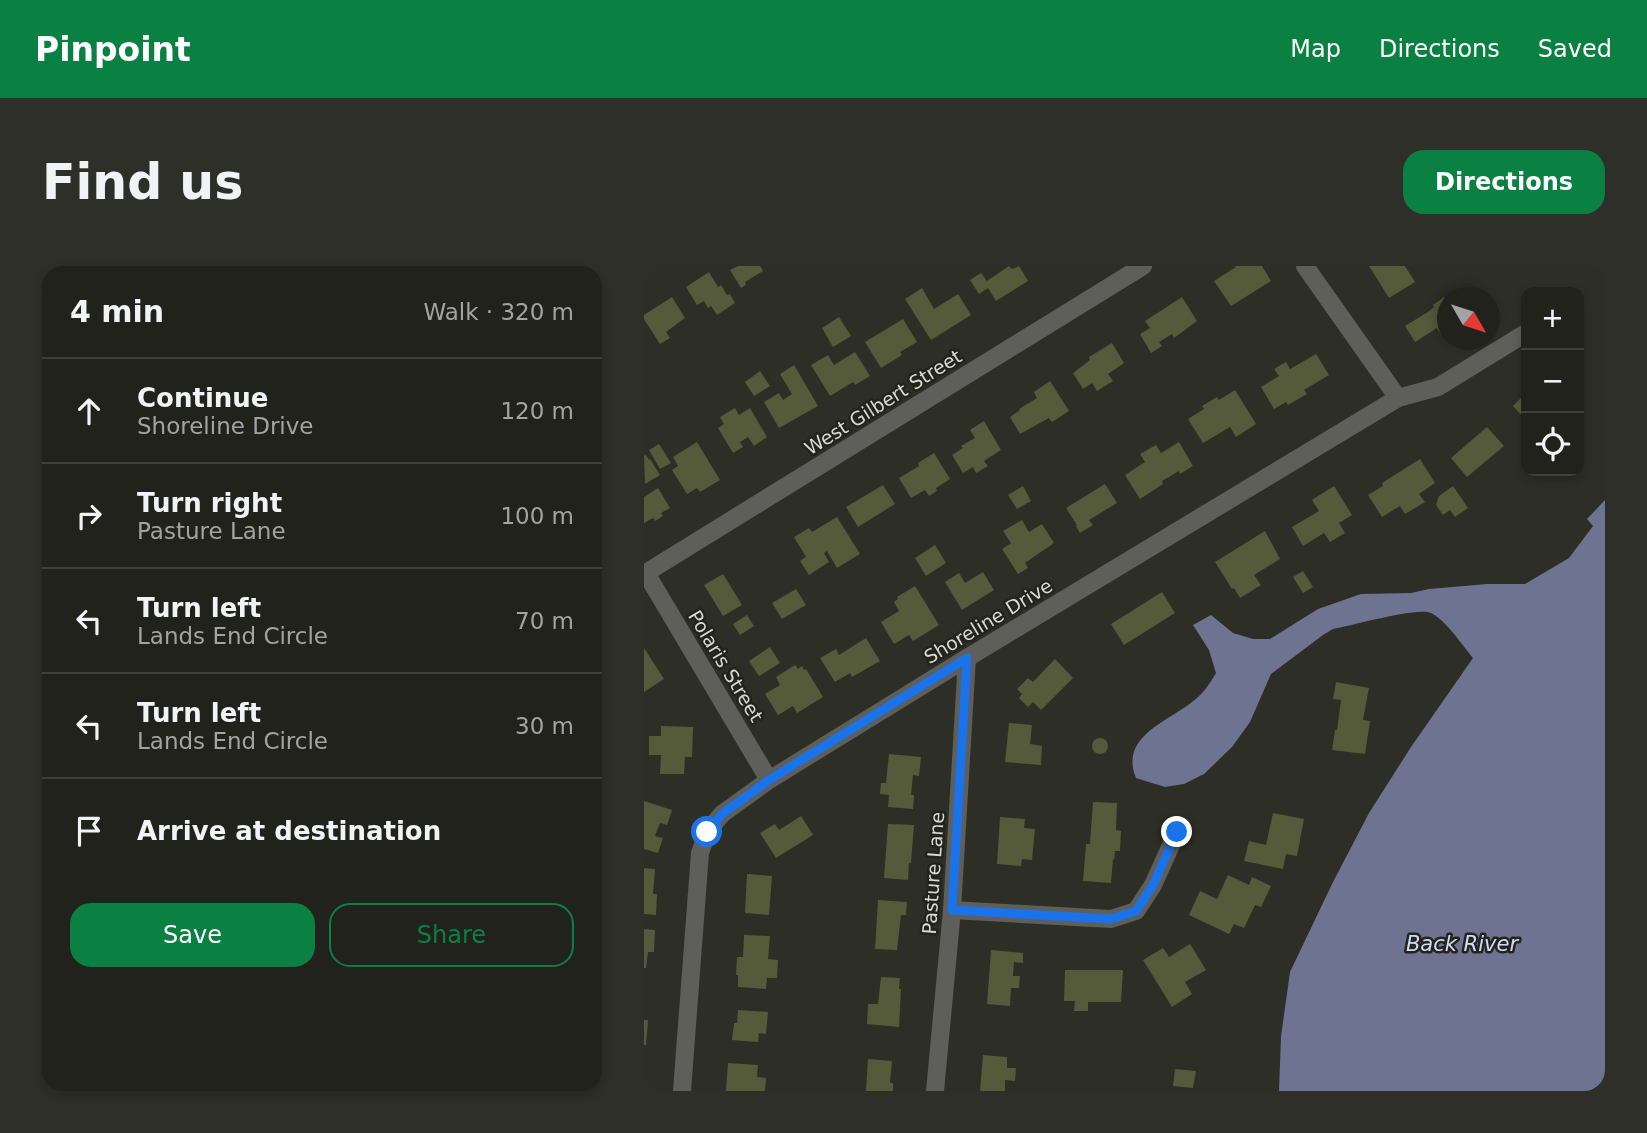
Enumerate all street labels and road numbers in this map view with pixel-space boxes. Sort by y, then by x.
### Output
street label: West Gilbert Street [800,345,966,459]
street label: Shoreline Drive [920,574,1056,668]
street label: Polaris Street [684,606,768,726]
street label: Pasture Lane [918,811,948,935]

